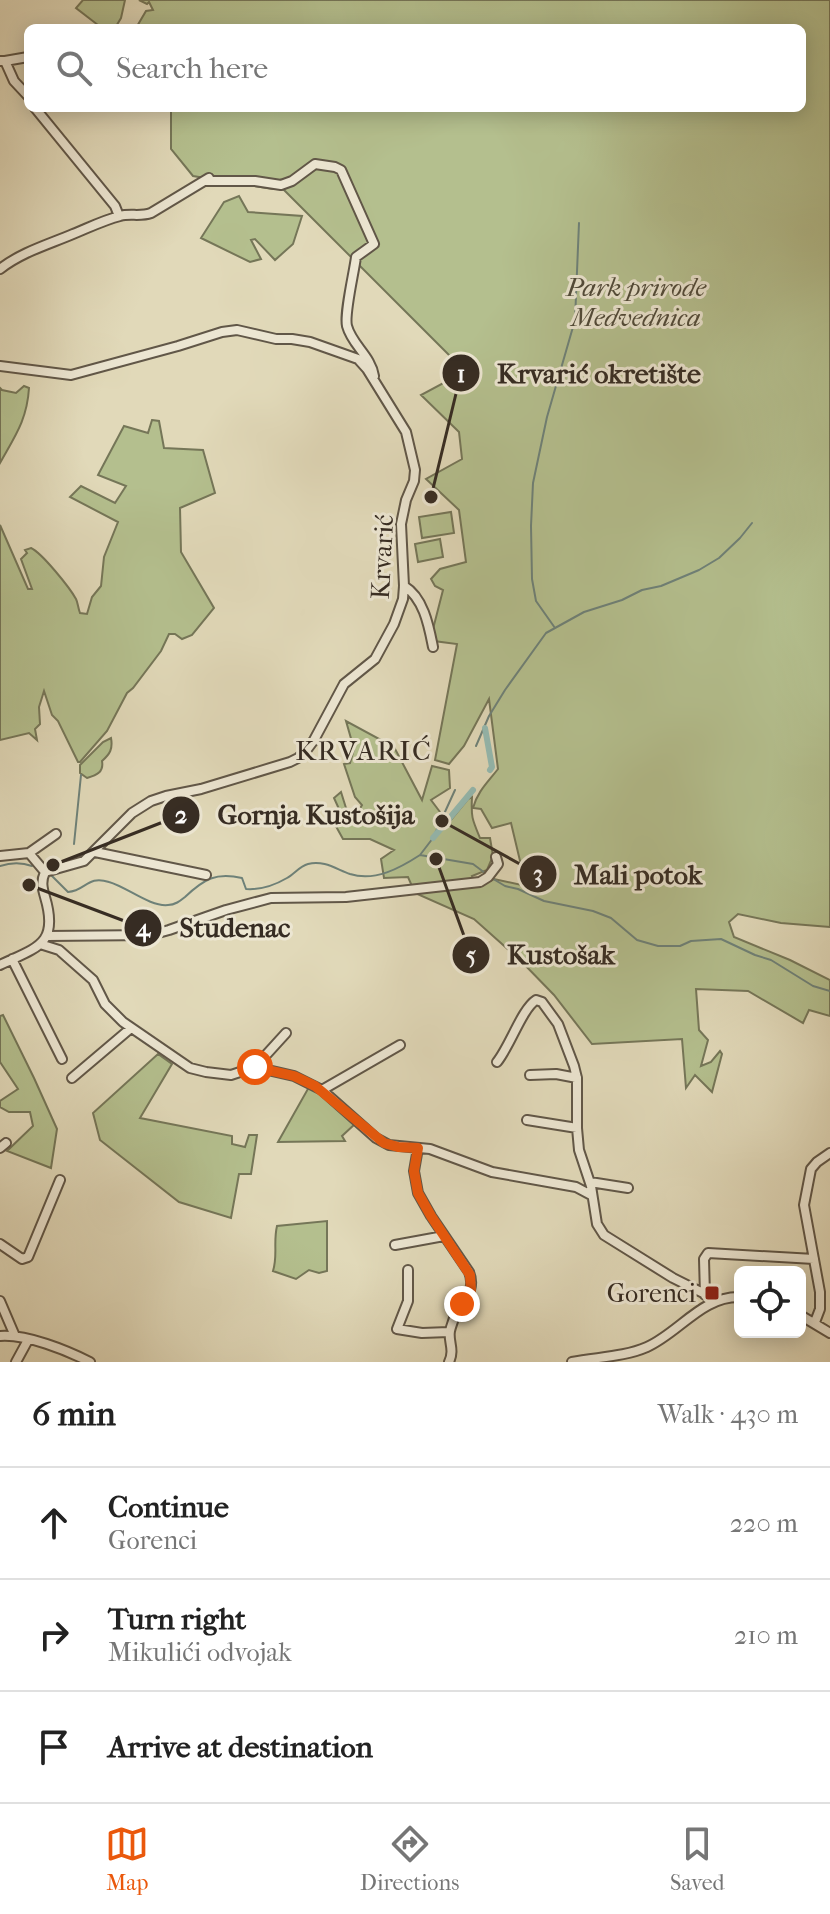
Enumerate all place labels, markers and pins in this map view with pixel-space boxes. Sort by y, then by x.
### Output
callout: Krvarić okretište [441,347,717,399]
callout: Gornja Kustošija [161,789,430,841]
callout: Mali potok [518,848,718,900]
callout: Studenac [123,902,306,954]
callout: Kustošak [451,929,631,981]
place label: Gorenci [607,1278,696,1309]
marker: Gorenci [703,1284,721,1302]

